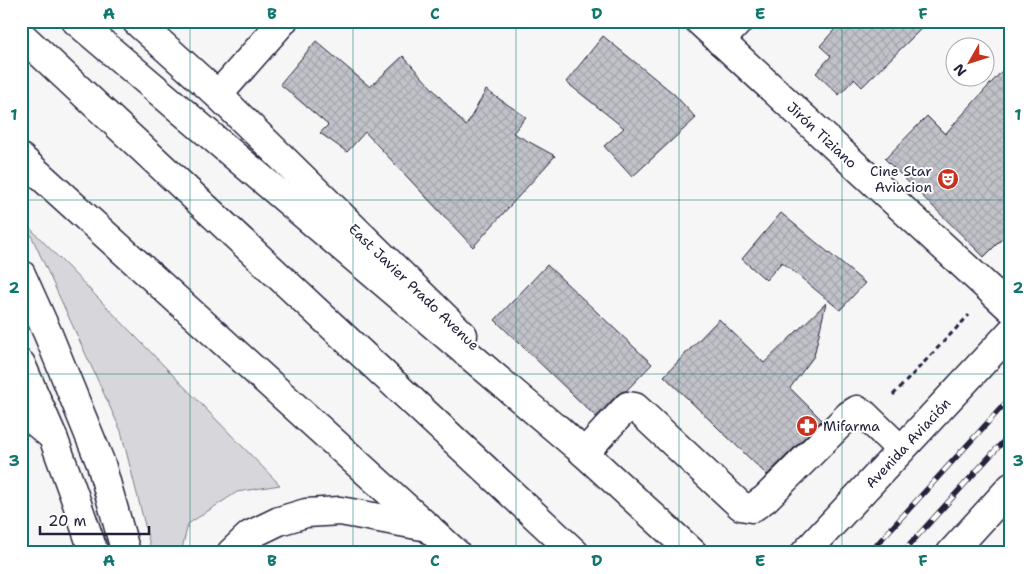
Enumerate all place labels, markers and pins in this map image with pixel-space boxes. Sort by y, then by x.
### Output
place label: Cine Star Aviacion [870,162,932,196]
theatre icon: Cine Star Aviacion [936,167,960,191]
pharmacy icon: Mifarma [795,414,819,438]
place label: Mifarma [823,417,880,435]

